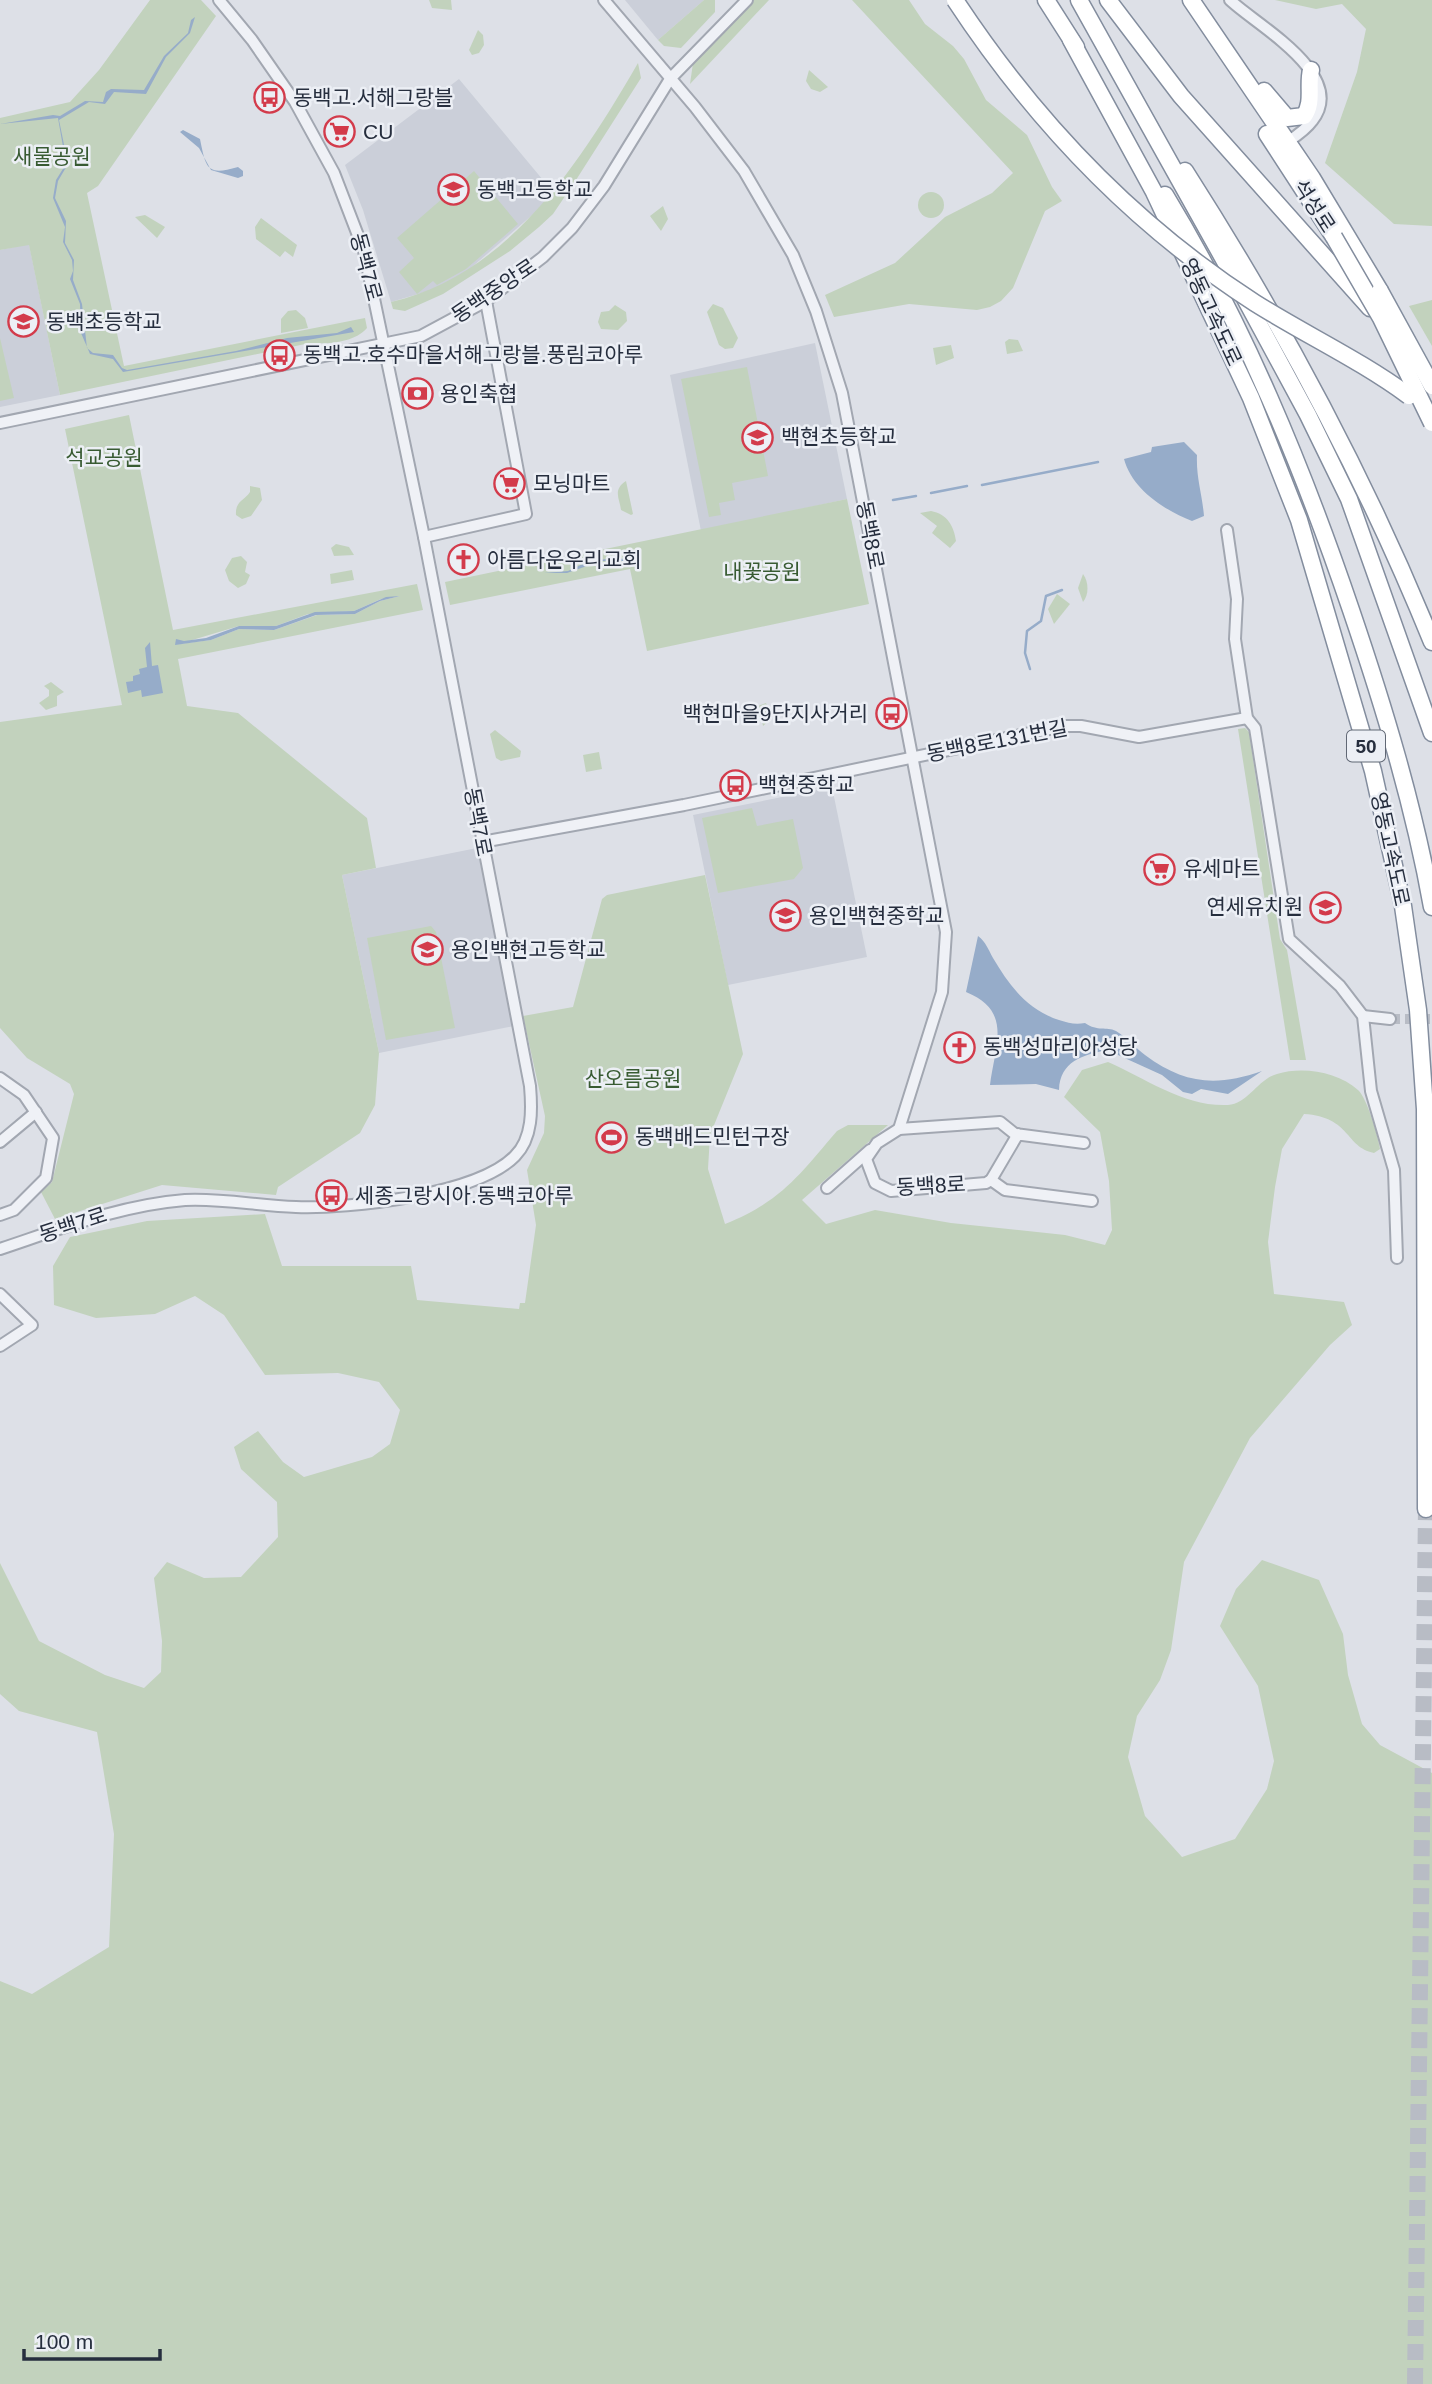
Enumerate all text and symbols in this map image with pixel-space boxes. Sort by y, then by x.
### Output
bus stop icon: 동백고.서해그랑블 [253,81,287,115]
place label: 동백고.서해그랑블 [293,86,453,109]
supermarket icon: CU [323,115,357,149]
place label: CU [363,120,393,143]
park label: 새물공원 [13,145,91,168]
school or university icon: 동백고등학교 [437,173,471,207]
street label: 석성로 [1289,175,1340,236]
place label: 동백고등학교 [477,178,593,201]
street label: 동백7로 [346,230,387,303]
street label: 동백중앙로 [447,254,540,327]
street label: 영동고속도로 [1177,254,1246,369]
school or university icon: 동백초등학교 [6,305,40,339]
place label: 동백초등학교 [46,310,162,333]
bus stop icon: 동백고.호수마을서해그랑블.풍림코아루 [263,338,297,372]
place label: 동백고.호수마을서해그랑블.풍림코아루 [303,343,643,366]
bank icon: 용인축협 [400,377,434,411]
place label: 용인축협 [440,382,517,405]
school or university icon: 백현초등학교 [741,420,775,454]
place label: 백현초등학교 [781,425,897,448]
park label: 석교공원 [65,446,143,469]
supermarket icon: 모닝마트 [493,467,527,501]
place label: 모닝마트 [533,472,610,495]
street label: 동백8로 [853,499,888,571]
church icon: 아름다운우리교회 [447,543,481,577]
place label: 아름다운우리교회 [487,548,642,571]
park label: 내꽃공원 [723,560,801,583]
bus stop icon: 백현마을9단지사거리 [874,697,908,731]
place label: 백현마을9단지사거리 [682,702,868,725]
street label: 동백8로131번길 [924,716,1069,765]
road number: 50 [1347,730,1385,762]
bus stop icon: 백현중학교 [718,768,752,802]
place label: 백현중학교 [758,773,855,796]
street label: 동백7로 [461,786,496,858]
street label: 영동고속도로 [1367,790,1414,908]
supermarket icon: 유세마트 [1143,852,1177,886]
place label: 유세마트 [1183,857,1260,880]
school or university icon: 연세유치원 [1309,890,1343,924]
place label: 연세유치원 [1206,895,1303,918]
school or university icon: 용인백현중학교 [769,899,803,933]
place label: 용인백현중학교 [809,904,944,927]
school or university icon: 용인백현고등학교 [411,933,445,967]
place label: 용인백현고등학교 [451,938,606,961]
church icon: 동백성마리아성당 [943,1030,977,1064]
place label: 동백성마리아성당 [983,1035,1138,1058]
park label: 산오름공원 [585,1067,681,1090]
sports icon: 동백배드민턴구장 [595,1120,629,1154]
place label: 동백배드민턴구장 [635,1125,790,1148]
street label: 동백8로 [896,1172,966,1199]
bus stop icon: 세종그랑시아.동백코아루 [315,1179,349,1213]
place label: 세종그랑시아.동백코아루 [355,1184,573,1207]
street label: 동백7로 [36,1203,110,1246]
scale bar [24,2318,161,2362]
text: 100 m [35,2330,93,2353]

